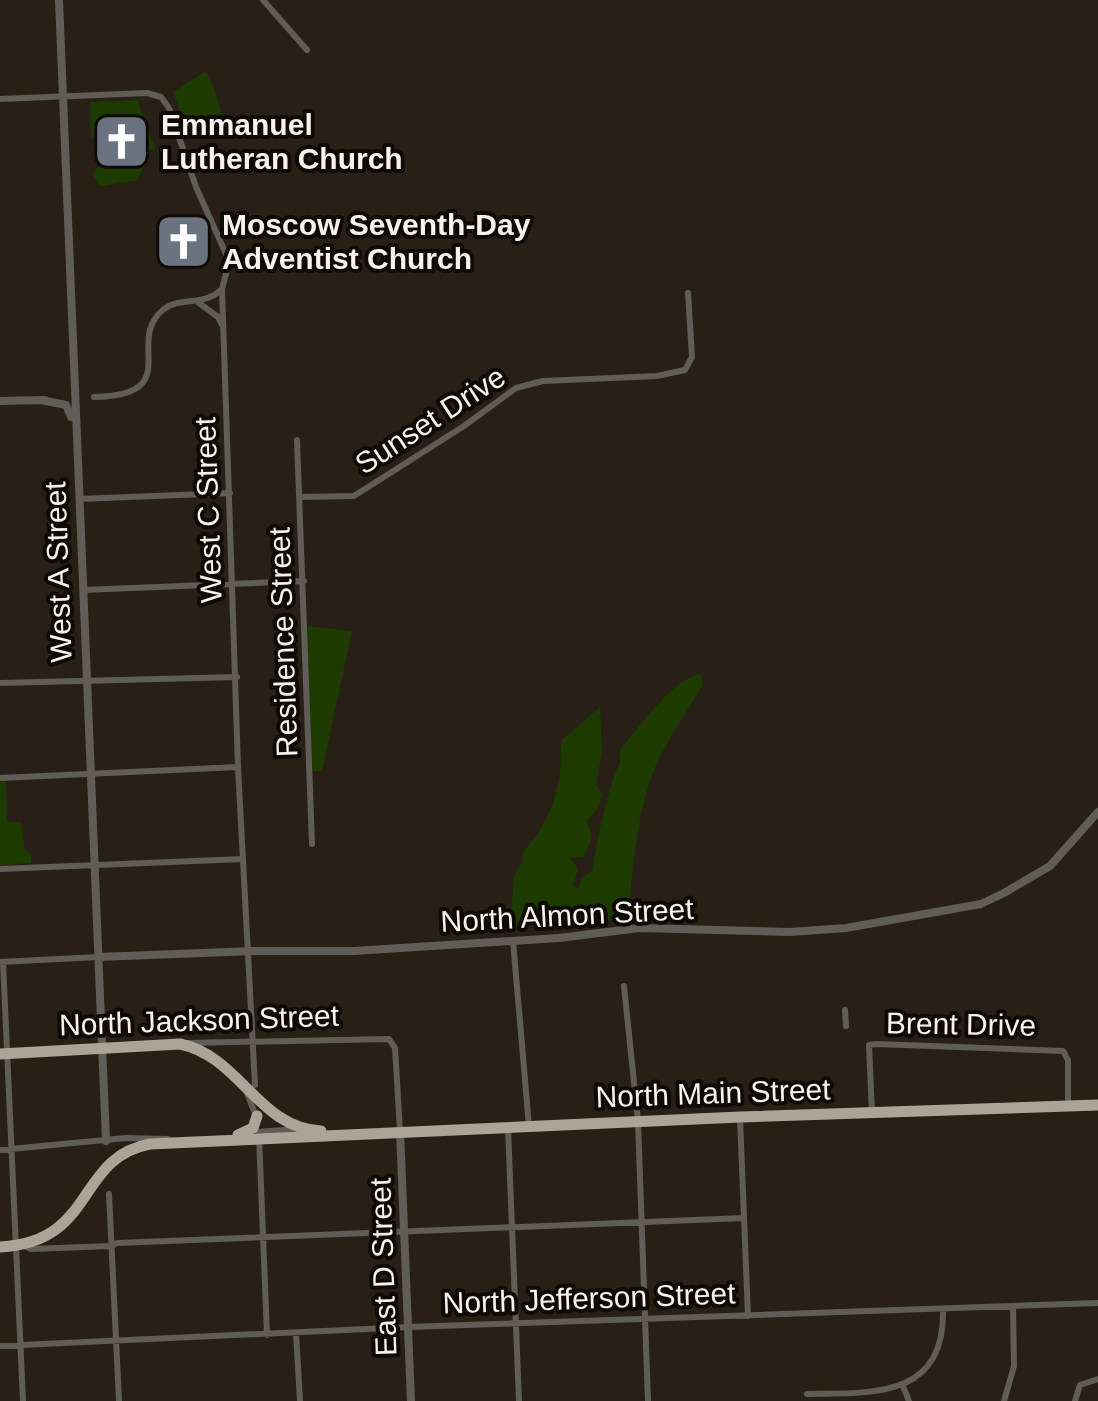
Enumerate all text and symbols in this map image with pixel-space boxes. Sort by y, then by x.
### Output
place label: Emmanuel Lutheran Church [161,108,403,175]
church icon: Emmanuel Lutheran Church [92,111,152,171]
place label: Moscow Seventh-Day Adventist Church [222,208,531,275]
church icon: Moscow Seventh-Day Adventist Church [153,211,213,271]
street label: Sunset Drive [349,359,511,481]
street label: West C Street [188,416,228,604]
street label: West A Street [38,480,78,663]
street label: Residence Street [262,526,304,758]
street label: North Almon Street [440,892,695,938]
street label: North Jackson Street [58,999,340,1041]
street label: Brent Drive [886,1006,1036,1042]
street label: North Main Street [595,1072,832,1114]
street label: East D Street [363,1177,403,1357]
street label: North Jefferson Street [442,1276,737,1320]

